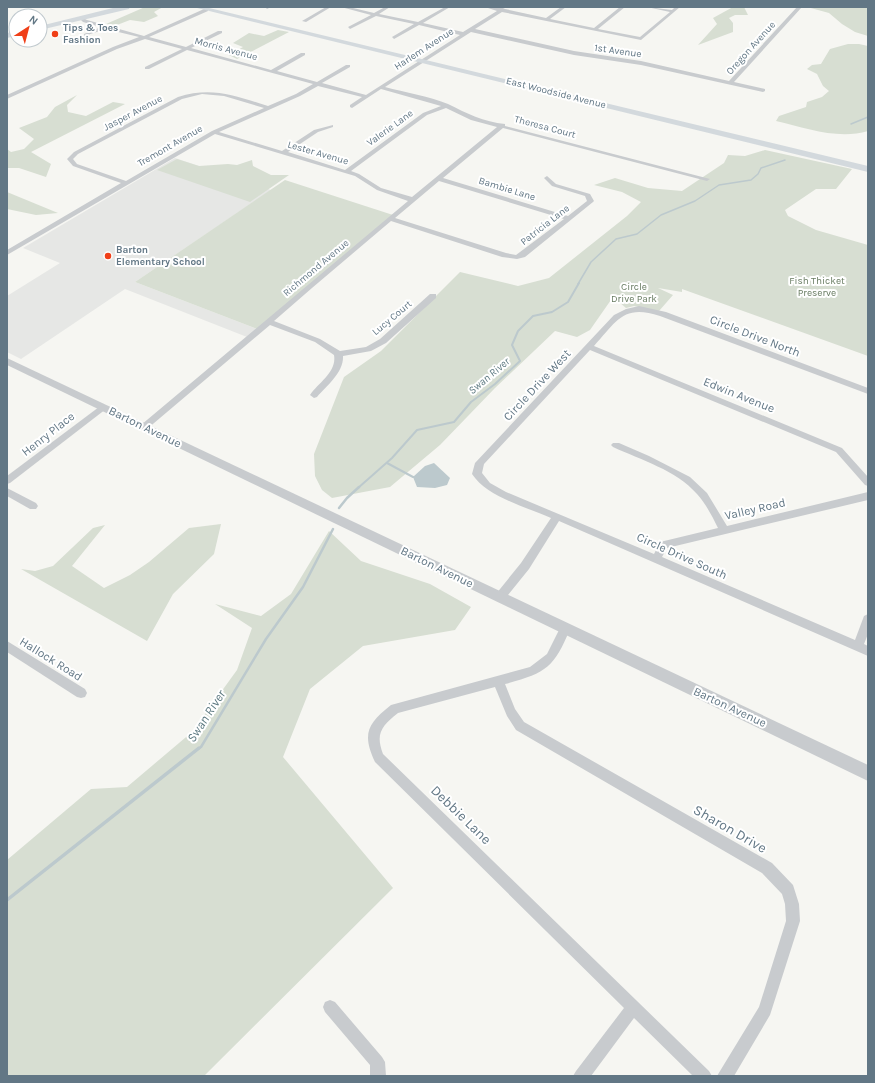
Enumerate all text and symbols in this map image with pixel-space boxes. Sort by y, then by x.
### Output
north arrow [8,8,48,48]
text: N [27,13,41,28]
street label: Oregon Avenue [724,19,778,77]
place label: Tips & Toes Fashion [63,22,118,46]
street label: Harlem Avenue [392,25,456,73]
marker: Tips & Toes Fashion [50,29,60,39]
street label: Morris Avenue [193,35,259,63]
street label: 1st Avenue [594,42,642,60]
street label: East Woodside Avenue [505,75,607,111]
street label: Jasper Avenue [102,93,164,133]
street label: Valerie Lane [365,107,415,149]
street label: Theresa Court [513,113,577,141]
street label: Tremont Avenue [135,123,205,169]
street label: Lester Avenue [286,139,350,167]
street label: Bambie Lane [477,175,537,203]
street label: Patricia Lane [518,202,572,248]
street label: Richmond Avenue [281,237,351,299]
place label: Barton Elementary School [116,244,205,268]
marker: Barton Elementary School [103,251,113,261]
park label: Fish Thicket Preserve [789,275,845,299]
park label: Circle Drive Park [611,281,657,305]
street label: Lucy Court [370,298,414,338]
street label: Circle Drive North [708,312,802,360]
street label: Circle Drive West [500,346,574,423]
water label: Swan River [466,354,513,397]
street label: Edwin Avenue [701,374,777,416]
street label: Barton Avenue [106,403,184,451]
street label: Henry Place [19,409,77,459]
street label: Valley Road [723,495,787,523]
street label: Circle Drive South [635,530,729,582]
street label: Barton Avenue [398,543,476,591]
street label: Hallock Road [17,634,85,684]
street label: Barton Avenue [691,684,769,730]
water label: Swan River [184,687,229,745]
street label: Debbie Lane [427,782,495,848]
street label: Sharon Drive [690,801,770,857]

